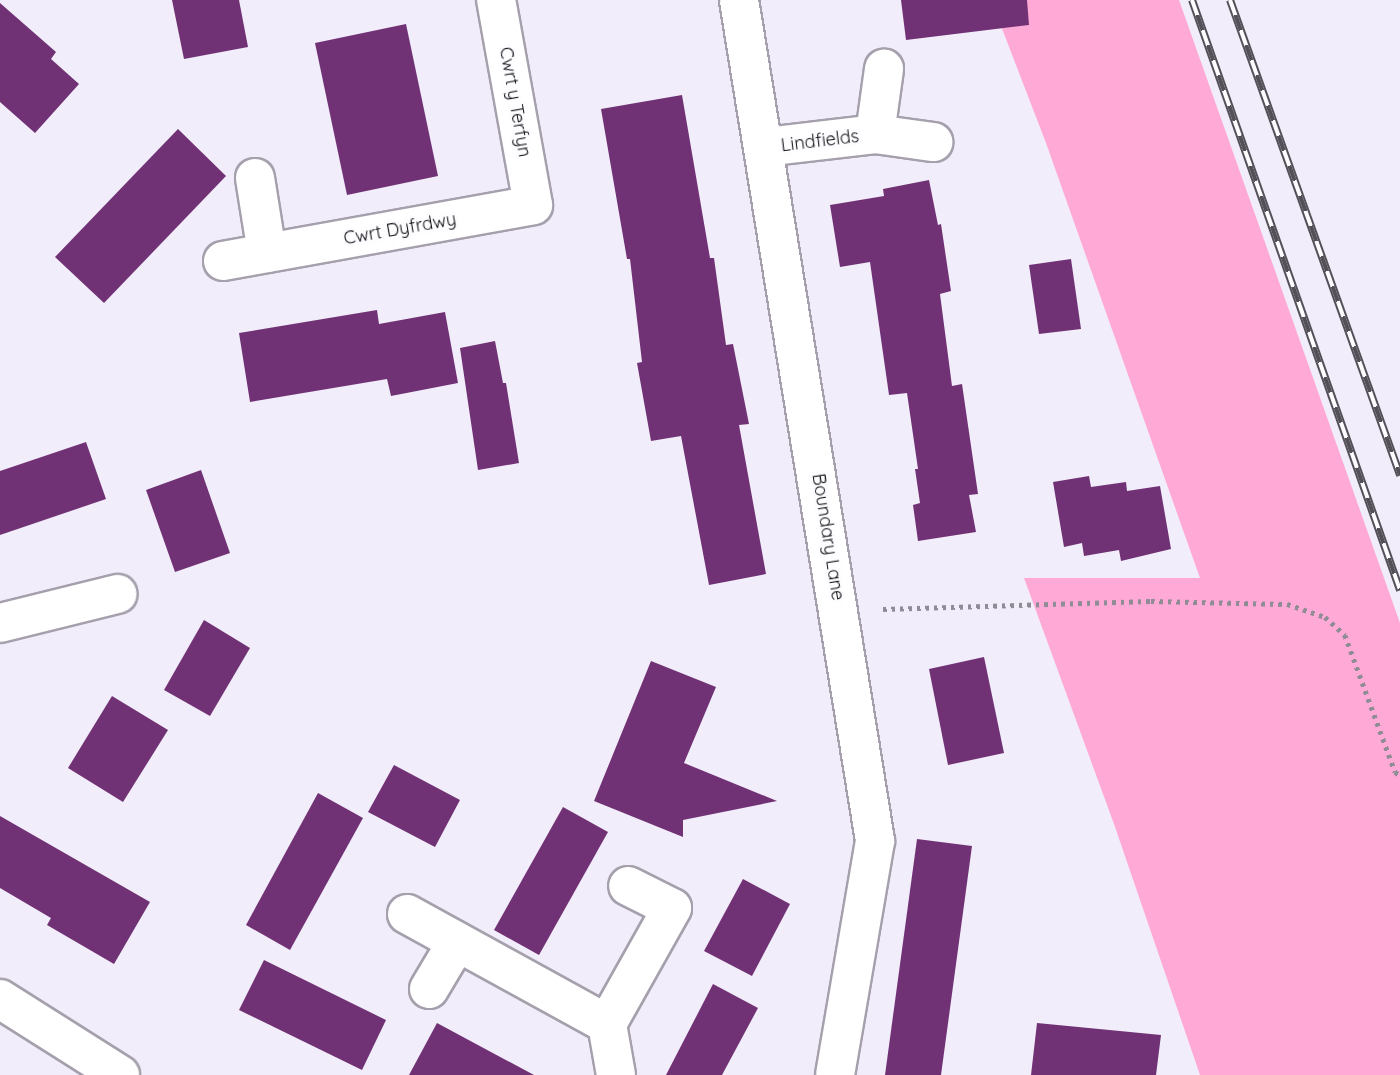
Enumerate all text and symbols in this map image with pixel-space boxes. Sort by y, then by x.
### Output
street label: Cwrt y Terfyn [495,45,535,159]
street label: Lindfields [780,125,860,157]
street label: Cwrt Dyfrdwy [342,208,458,250]
street label: Boundary Lane [807,472,849,602]

